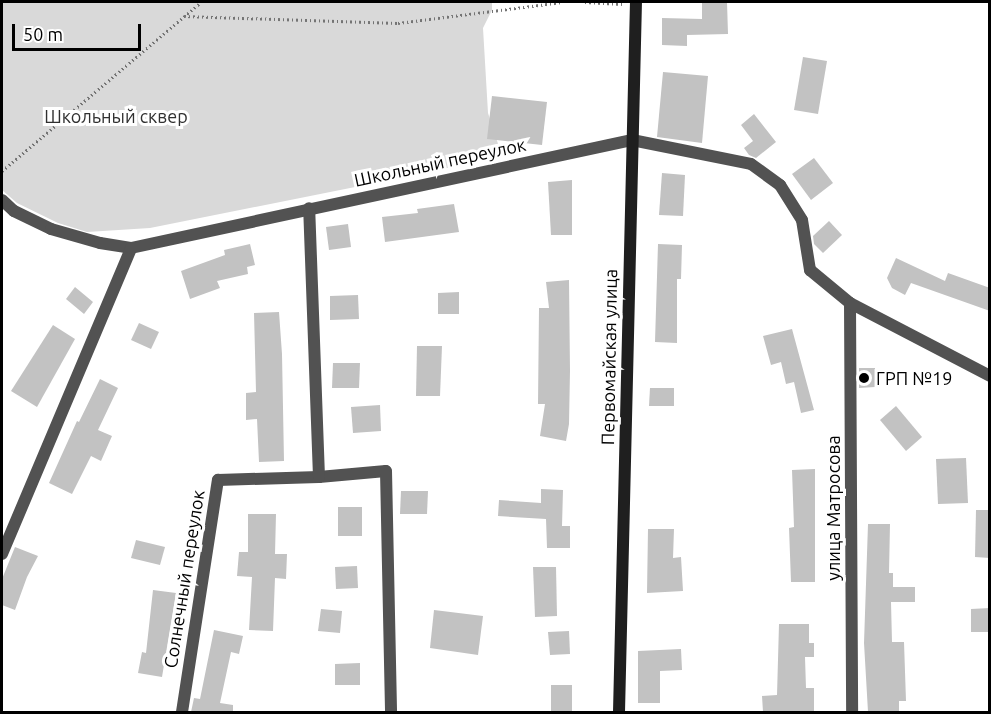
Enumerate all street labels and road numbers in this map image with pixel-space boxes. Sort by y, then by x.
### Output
street label: Школьный переулок [352,133,528,191]
street label: Первомайская улица [597,269,621,445]
street label: улица Матросова [822,435,844,581]
street label: Солнечный переулок [159,488,209,670]

